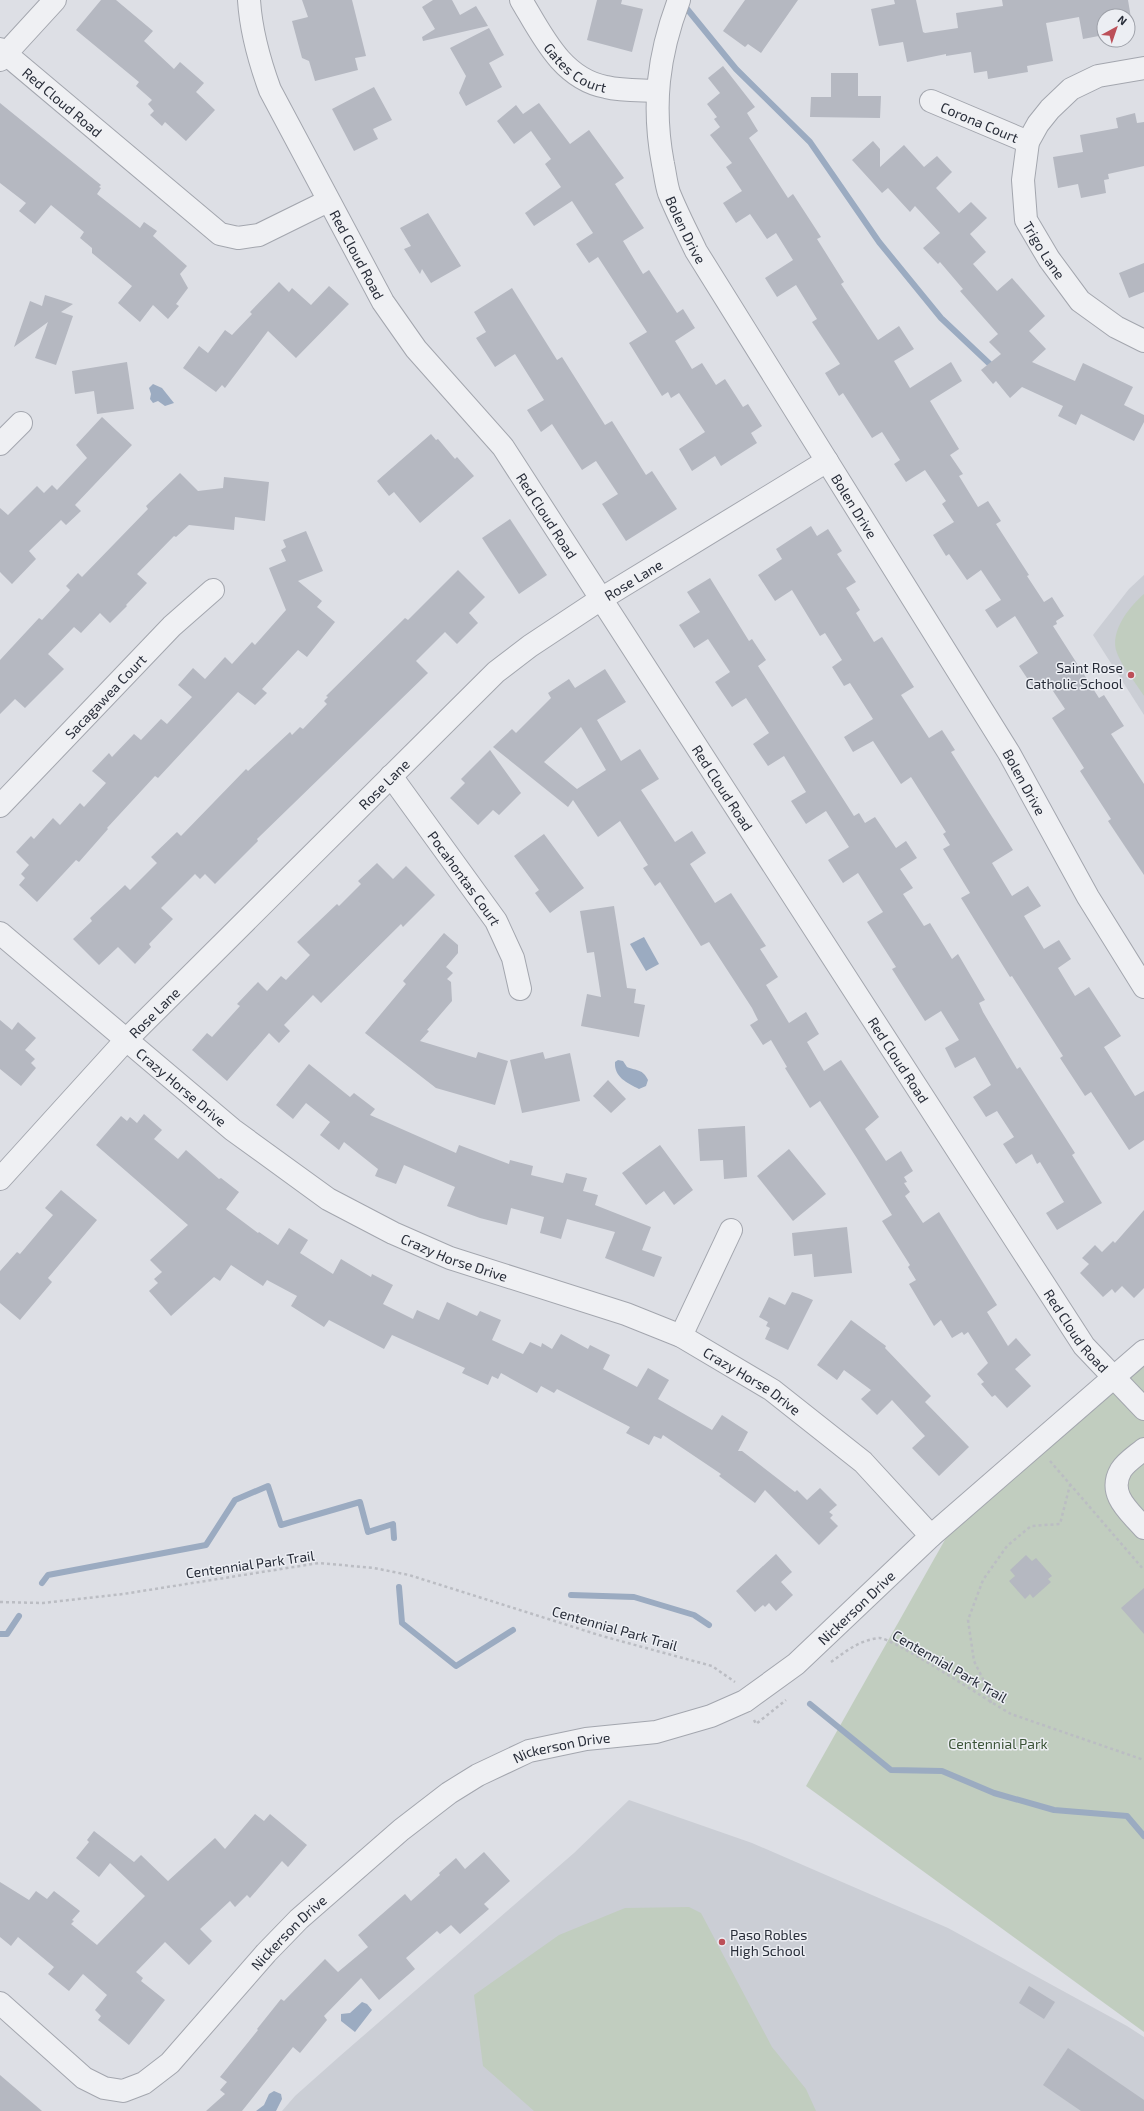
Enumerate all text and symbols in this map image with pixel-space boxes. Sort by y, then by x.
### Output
north arrow [1096,8,1136,48]
text: N [1116,12,1130,28]
street label: Gates Court [541,39,608,95]
street label: Red Cloud Road [19,63,106,140]
street label: Corona Court [938,98,1021,146]
street label: Bolen Drive [663,193,710,266]
street label: Red Cloud Road [327,207,388,302]
street label: Trigo Lane [1020,218,1069,282]
street label: Red Cloud Road [513,469,581,562]
street label: Bolen Drive [828,470,881,541]
street label: Rose Lane [601,555,665,604]
street label: Sacagawea Court [61,650,149,742]
place label: Saint Rose Catholic School [1025,659,1124,692]
marker: Saint Rose Catholic School [1126,670,1136,680]
street label: Red Cloud Road [689,742,757,834]
street label: Bolen Drive [1000,746,1050,818]
street label: Rose Lane [355,755,413,813]
street label: Pocahontas Court [425,827,505,928]
street label: Rose Lane [125,983,183,1041]
street label: Red Cloud Road [865,1014,933,1106]
street label: Crazy Horse Drive [133,1044,230,1130]
street label: Crazy Horse Drive [399,1229,510,1284]
street label: Red Cloud Road [1041,1286,1113,1375]
street label: Crazy Horse Drive [700,1343,804,1418]
street label: Centennial Park Trail [184,1546,316,1581]
street label: Nickerson Drive [814,1567,898,1648]
street label: Centennial Park Trail [550,1602,681,1654]
street label: Centennial Park Trail [889,1626,1011,1706]
street label: Nickerson Drive [510,1728,611,1766]
park label: Centennial Park [948,1735,1048,1752]
street label: Nickerson Drive [247,1891,330,1973]
place label: Paso Robles High School [730,1926,807,1959]
marker: Paso Robles High School [717,1937,727,1947]

